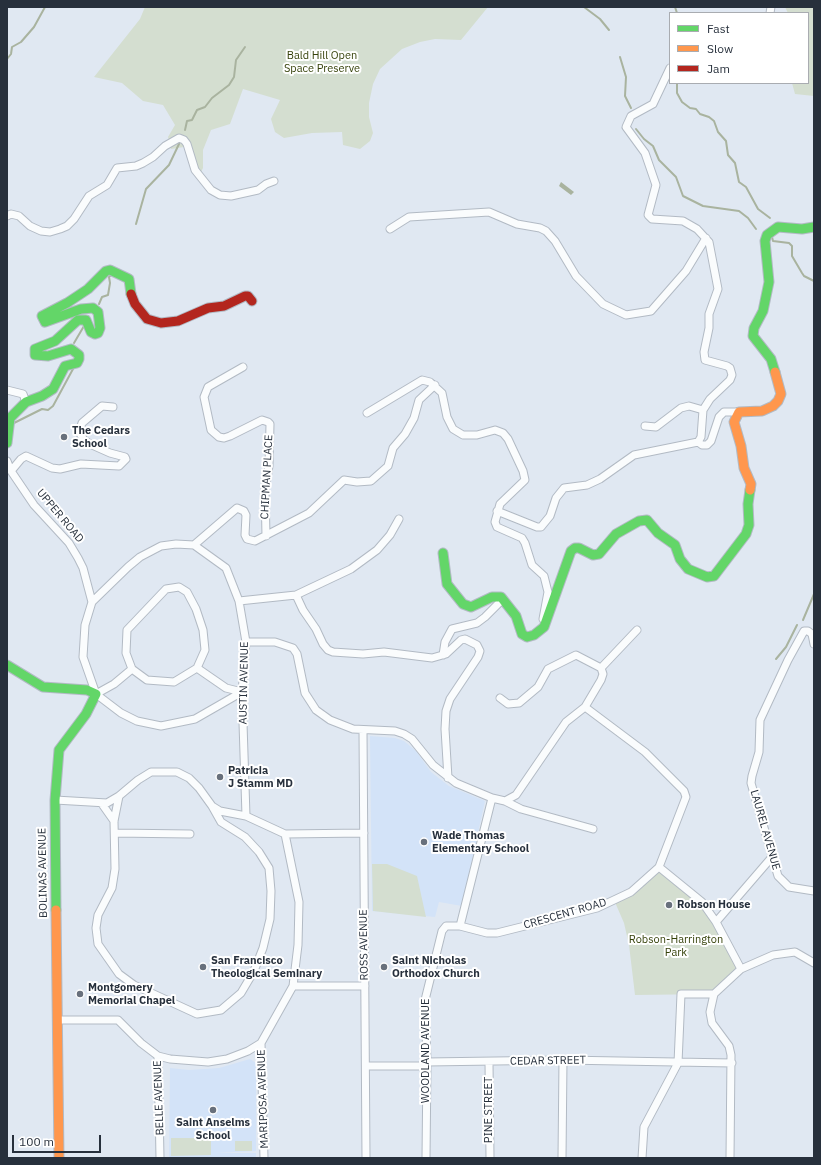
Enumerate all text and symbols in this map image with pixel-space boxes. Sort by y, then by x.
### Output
legend [669,12,809,84]
text: Fast [707,21,730,36]
text: Slow [707,41,733,56]
park label: Bald Hill Open Space Preserve [284,49,360,75]
text: Jam [707,61,730,76]
place label: The Cedars School [72,424,130,450]
marker: The Cedars School [59,432,69,442]
street label: CHIPMAN PLACE [258,434,276,520]
street label: UPPER ROAD [34,487,86,545]
street label: AUSTIN AVENUE [237,641,251,725]
place label: Patricia J Stamm MD [228,764,293,790]
marker: Patricia J Stamm MD [215,772,225,782]
street label: LAUREL AVENUE [747,788,783,872]
street label: BOLINAS AVENUE [36,828,50,918]
place label: Wade Thomas Elementary School [432,829,529,855]
marker: Wade Thomas Elementary School [419,837,429,847]
street label: CRESCENT ROAD [522,896,608,932]
place label: Robson House [677,898,750,912]
marker: Robson House [664,900,674,910]
street label: ROSS AVENUE [357,909,371,981]
park label: Robson-Harrington Park [629,933,723,959]
place label: San Francisco Theological Seminary [211,954,322,980]
place label: Saint Nicholas Orthodox Church [392,954,480,980]
marker: San Francisco Theological Seminary [198,962,208,972]
marker: Saint Nicholas Orthodox Church [379,962,389,972]
place label: Montgomery Memorial Chapel [88,981,175,1007]
marker: Montgomery Memorial Chapel [75,989,85,999]
street label: WOODLAND AVENUE [419,999,433,1103]
street label: MARIPOSA AVENUE [255,1049,271,1149]
street label: CEDAR STREET [510,1054,586,1068]
street label: BELLE AVENUE [151,1060,167,1136]
street label: PINE STREET [482,1077,496,1143]
marker: Saint Anselms School [208,1105,218,1115]
place label: Saint Anselms School [176,1116,250,1142]
scale bar [14,1127,103,1153]
text: 100 m [19,1134,54,1149]

